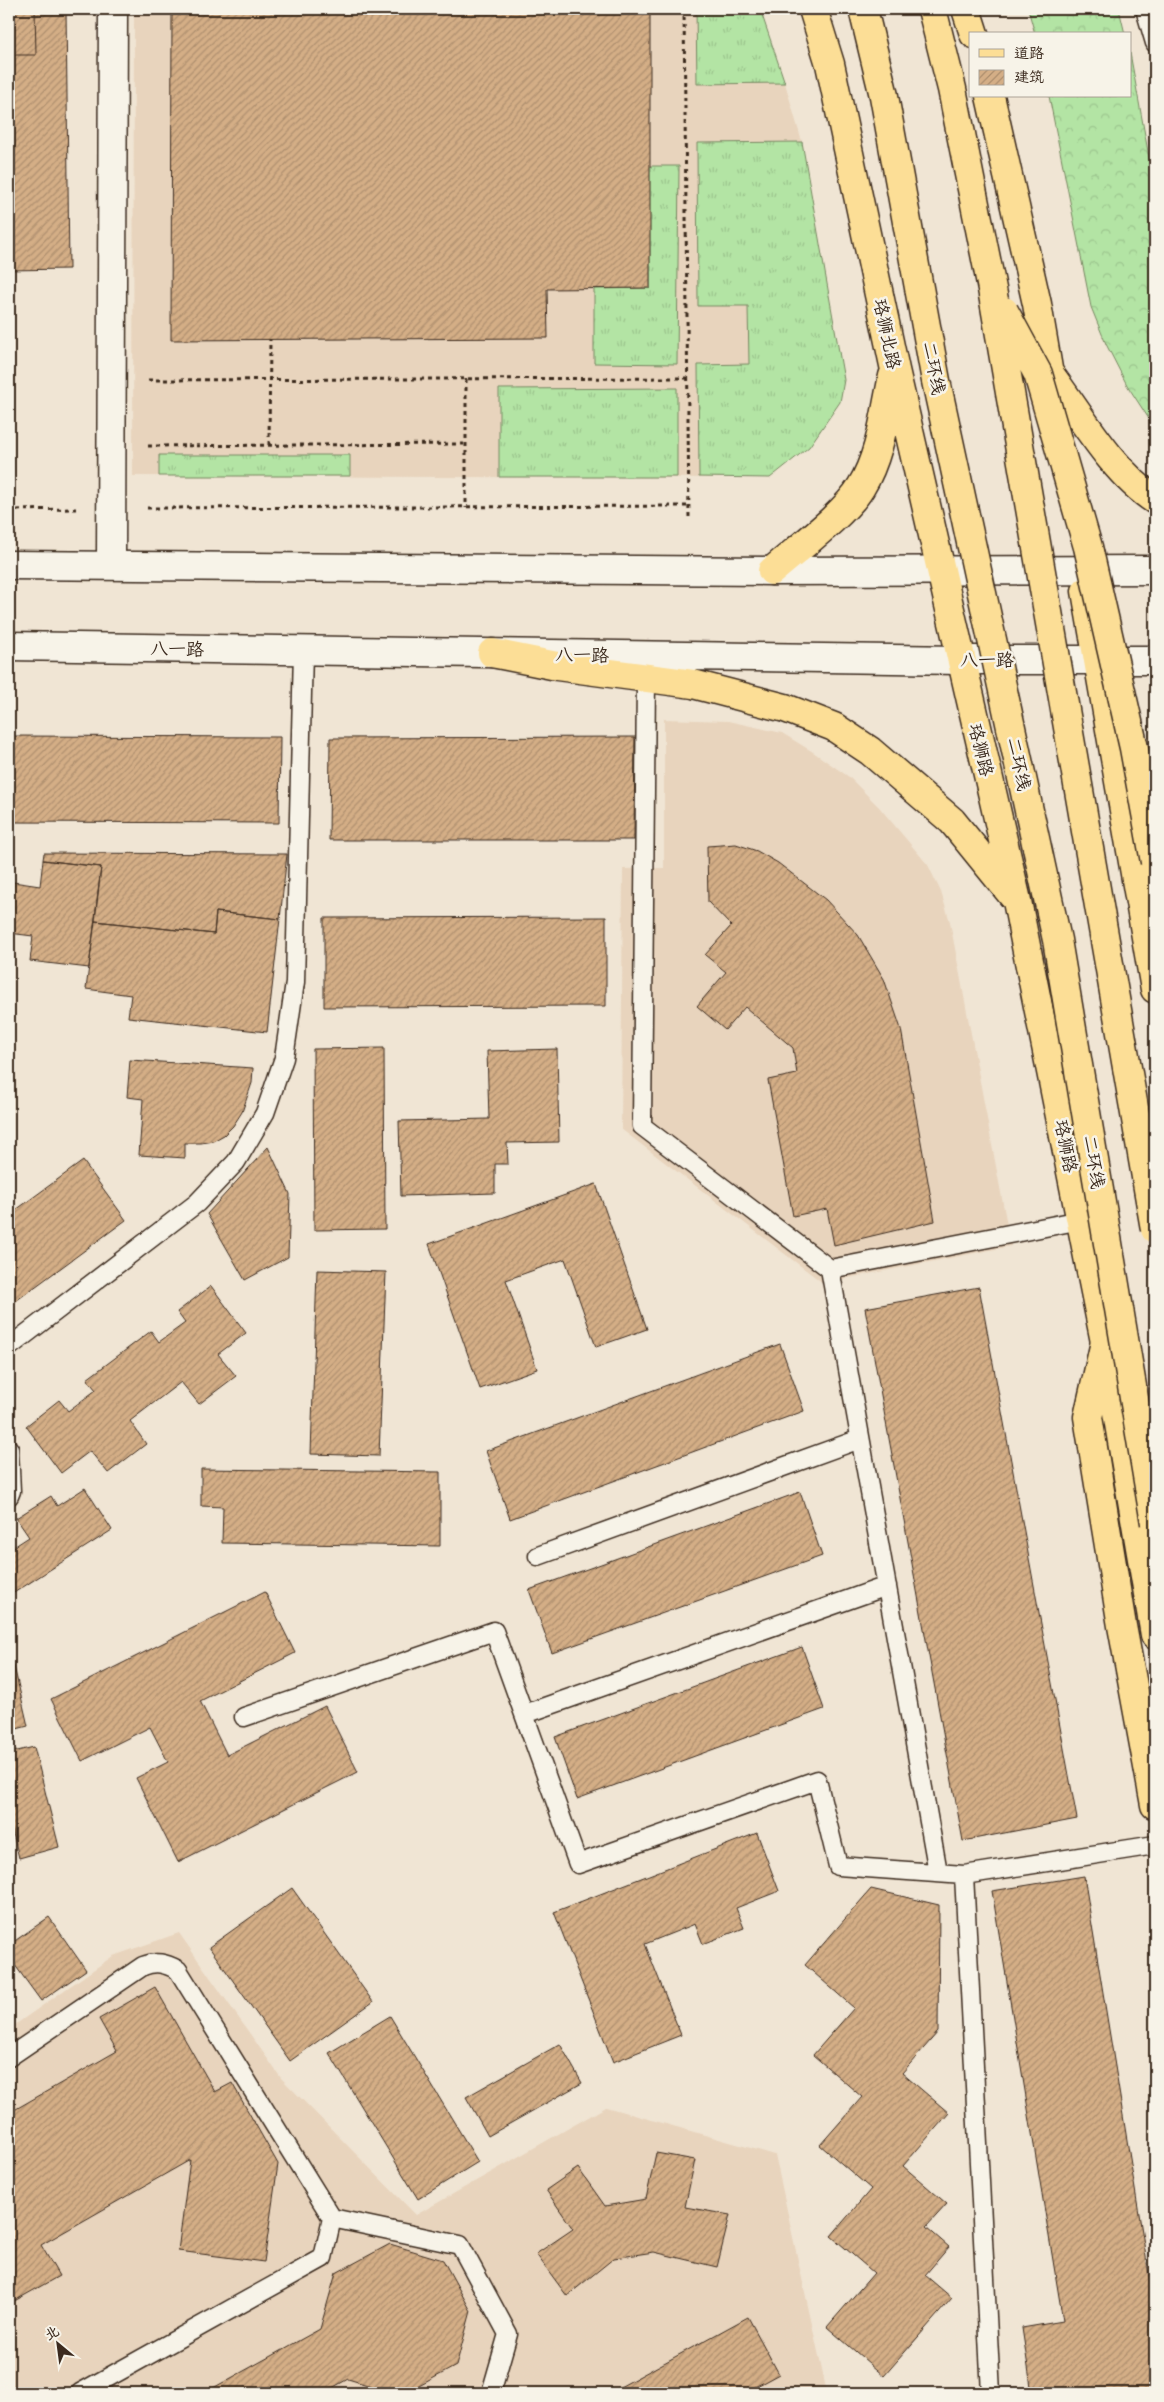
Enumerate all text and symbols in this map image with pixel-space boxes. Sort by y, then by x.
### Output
legend [969,32,1132,98]
text: 道路 [1014,42,1044,63]
text: 建筑 [1014,66,1044,87]
street label: 珞狮北路 [868,296,907,372]
street label: 二环线 [917,339,952,397]
street label: 八一路 [150,636,204,661]
street label: 八一路 [555,642,609,667]
street label: 八一路 [960,647,1014,672]
street label: 珞狮路 [963,721,1000,779]
street label: 二环线 [1002,735,1037,793]
street label: 珞狮路 [1049,1117,1084,1175]
street label: 二环线 [1078,1133,1111,1191]
north arrow [32,2320,82,2370]
text: 北 [41,2320,62,2344]

